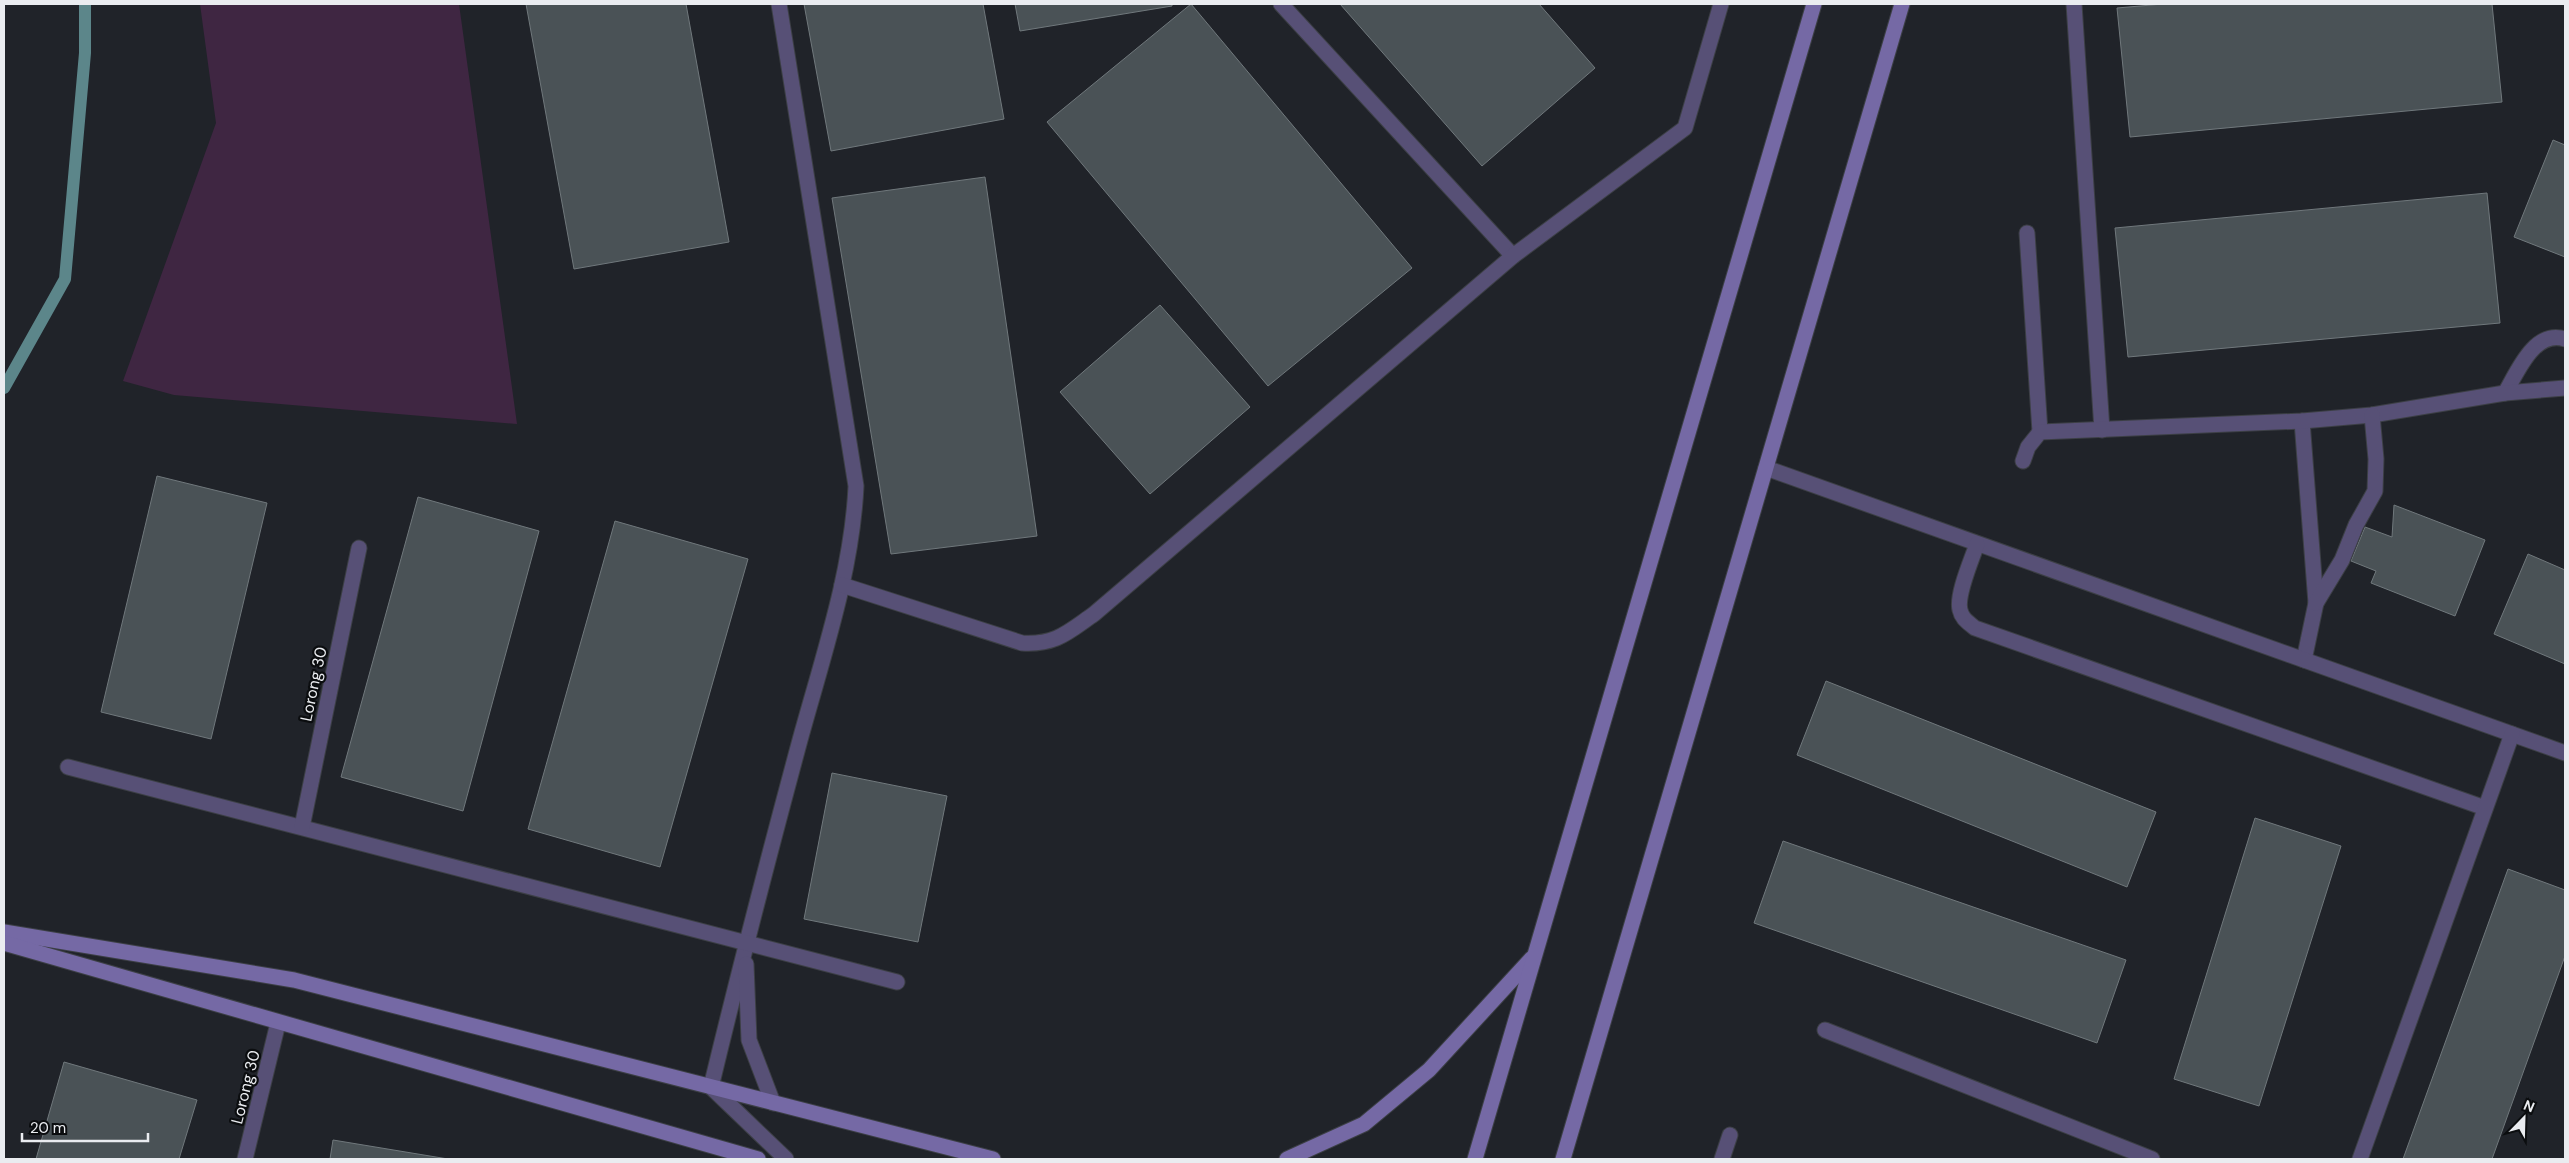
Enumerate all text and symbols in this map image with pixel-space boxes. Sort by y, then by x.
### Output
street label: Lorong 30 [295,645,332,723]
street label: Lorong 30 [226,1048,265,1126]
north arrow [2499,1093,2549,1143]
text: N [2521,1096,2537,1116]
scale bar [22,1110,149,1142]
text: 20 m [30,1118,66,1138]

